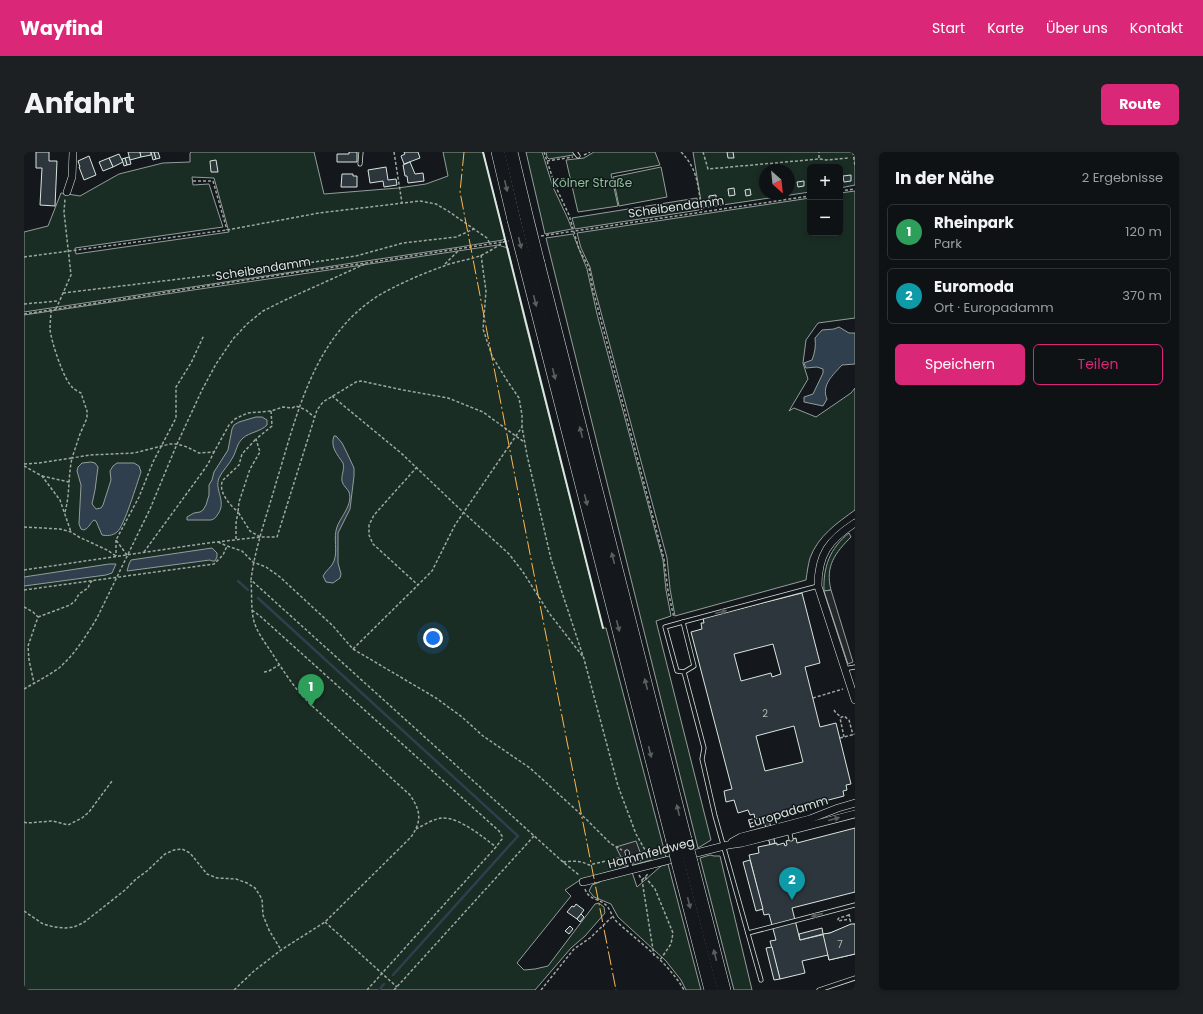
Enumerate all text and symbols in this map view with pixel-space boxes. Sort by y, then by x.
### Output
text: Wayfind [20,15,103,42]
text: Start [932,18,965,38]
text: Karte [987,18,1024,38]
text: Über uns [1046,18,1108,38]
text: Kontakt [1130,18,1183,38]
text: Anfahrt [24,84,135,123]
button: Route [1101,84,1179,125]
north arrow [759,164,795,200]
map controls [807,164,843,236]
button: + [807,164,843,200]
text: In der Nähe [895,166,994,190]
text: 2 Ergebnisse [1082,168,1163,187]
park label: Kölner Straße [552,174,632,191]
one-way arrow [504,180,510,192]
street label: Scheibendamm [627,191,725,222]
button: − [807,200,843,236]
text: Rheinpark [934,212,1014,233]
text: 1 [907,222,911,241]
text: 120 m [1125,222,1162,241]
text: Park [934,234,962,253]
one-way arrow [518,237,524,249]
street label: Scheibendamm [214,253,312,284]
text: Euromoda [934,276,1014,297]
text: 2 [905,286,913,305]
text: 370 m [1122,286,1162,305]
one-way arrow [532,295,538,307]
text: Ort · Europadamm [934,298,1054,317]
button: Speichern [895,344,1025,385]
button: Teilen [1033,344,1163,385]
one-way arrow [551,368,557,380]
one-way arrow [578,425,584,438]
one-way arrow [583,494,589,506]
one-way arrow [610,551,616,564]
one-way arrow [715,609,727,615]
one-way arrow [615,620,621,632]
your location [423,628,443,648]
pin: 1 [298,674,324,707]
one-way arrow [642,677,648,690]
house number: 2 [762,706,768,721]
one-way arrow [647,746,653,758]
street label: Europadamm [746,791,830,832]
one-way arrow [675,803,681,815]
one-way arrow [828,816,840,822]
street label: Hammfeldweg [606,833,696,872]
pin: 2 [779,867,805,900]
one-way arrow [686,897,692,910]
one-way arrow [811,912,823,918]
house number: 7 [837,937,843,952]
one-way arrow [712,949,718,961]

